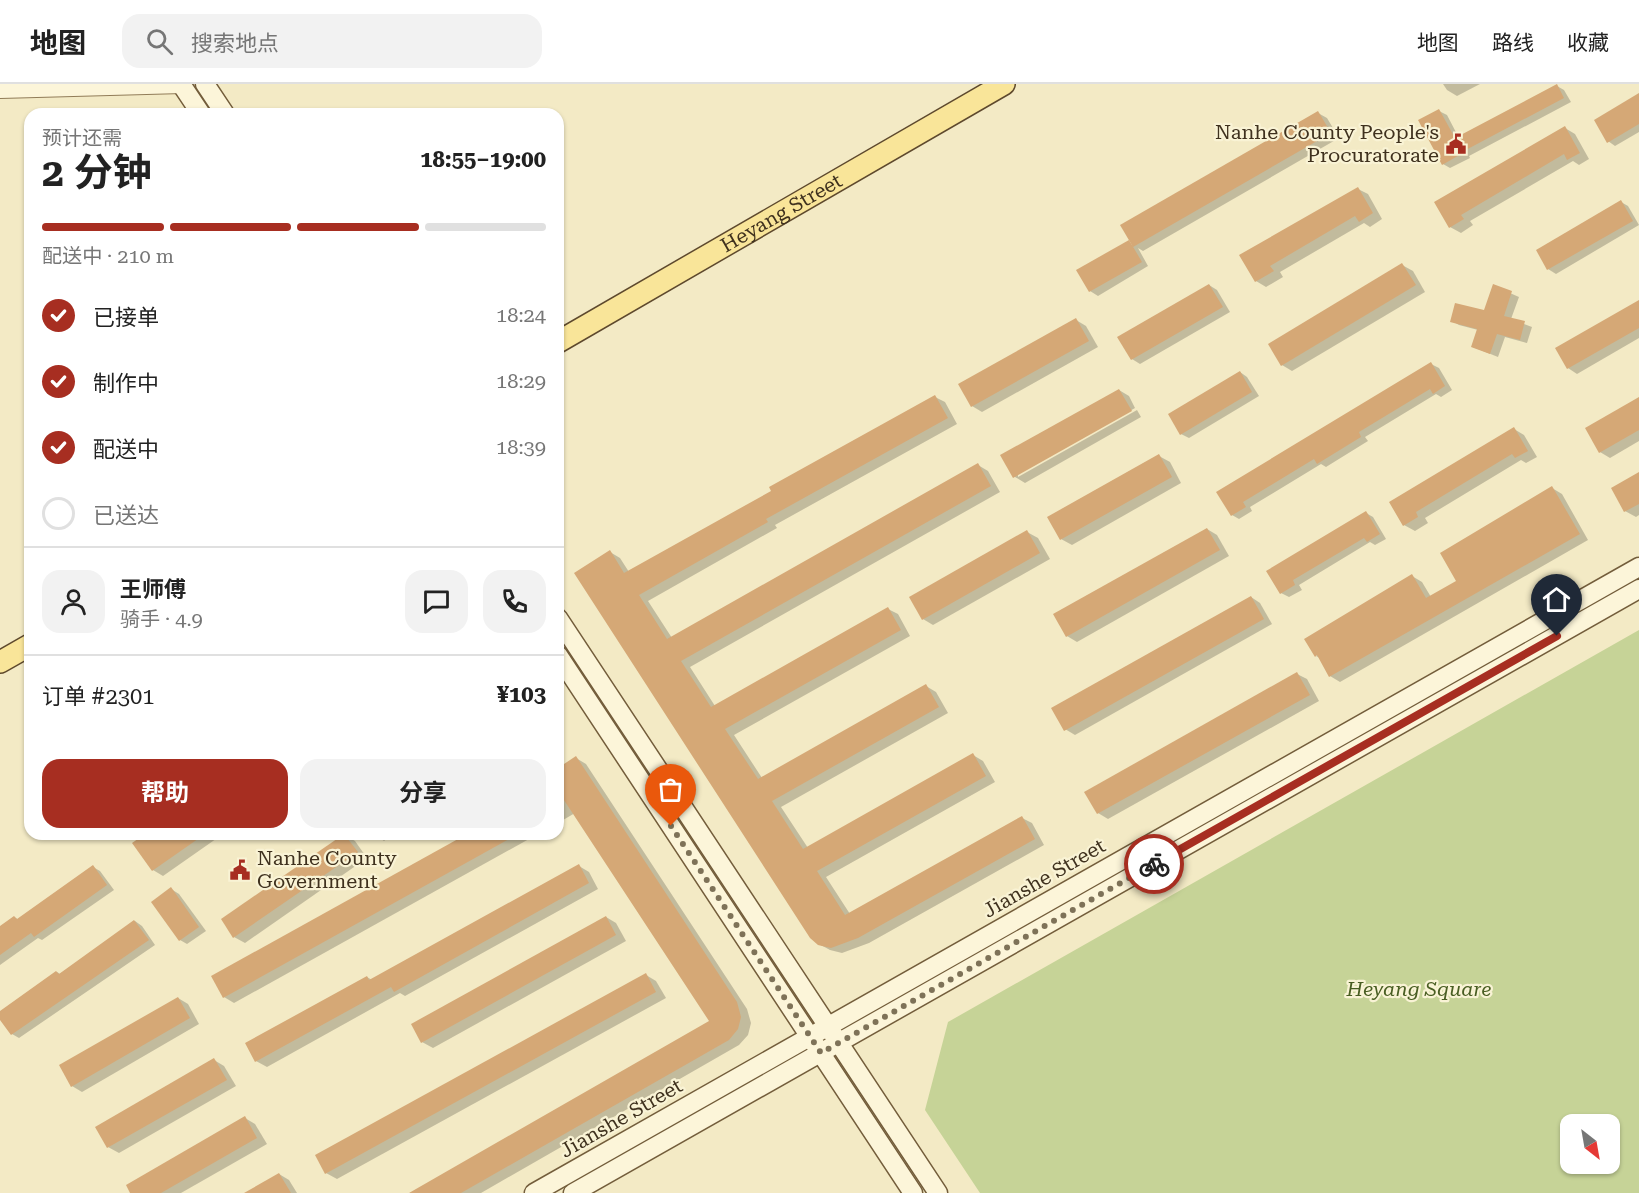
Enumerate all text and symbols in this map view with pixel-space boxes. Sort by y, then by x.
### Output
search box [122,14,542,68]
icon: search [143,25,176,58]
text: 地图 [30,27,86,60]
text: 搜索地点 [191,31,279,56]
text: 地图 [1417,31,1459,55]
text: 路线 [1492,31,1534,55]
text: 收藏 [1567,31,1609,55]
place label: Nanhe County People's Procuratorate [1215,120,1439,167]
text: 预计还需 [42,126,122,150]
public building icon: Nanhe County People's Procuratorate [1444,132,1468,156]
text: 18:55–19:00 [420,147,546,172]
text: 2 分钟 [42,150,152,196]
street label: Heyang Street [716,168,847,257]
text: 配送中 · 210 m [42,244,174,268]
icon: check [42,299,75,332]
text: 18:24 [496,303,546,327]
text: 已接单 [93,305,159,330]
icon: check [42,365,75,398]
text: 18:29 [496,369,546,393]
text: 制作中 [93,371,159,396]
icon: check [42,431,75,464]
text: 18:39 [496,435,546,459]
text: 配送中 [93,437,159,462]
text: 已送达 [93,503,159,528]
button: person [42,570,105,633]
button: chat [405,570,468,633]
button: phone [483,570,546,633]
pin [1531,574,1582,636]
text: 王师傅 [120,577,186,602]
icon: home [1540,583,1573,616]
text: 骑手 · 4.9 [120,607,203,631]
text: ¥103 [497,682,546,707]
text: 订单 #2301 [42,684,155,709]
button: 帮助 [42,759,288,828]
button: 分享 [300,759,546,828]
pin [645,764,696,826]
icon: bag [654,773,687,806]
street label: Jianshe Street [979,833,1110,923]
courier [1124,834,1184,894]
place label: Nanhe County Government [257,846,397,893]
icon: bike [1138,848,1171,881]
public building icon: Nanhe County Government [228,858,252,882]
park label: Heyang Square [1346,977,1491,1001]
street label: Jianshe Street [556,1073,687,1163]
north arrow [1560,1114,1620,1174]
map controls [1560,1114,1620,1174]

